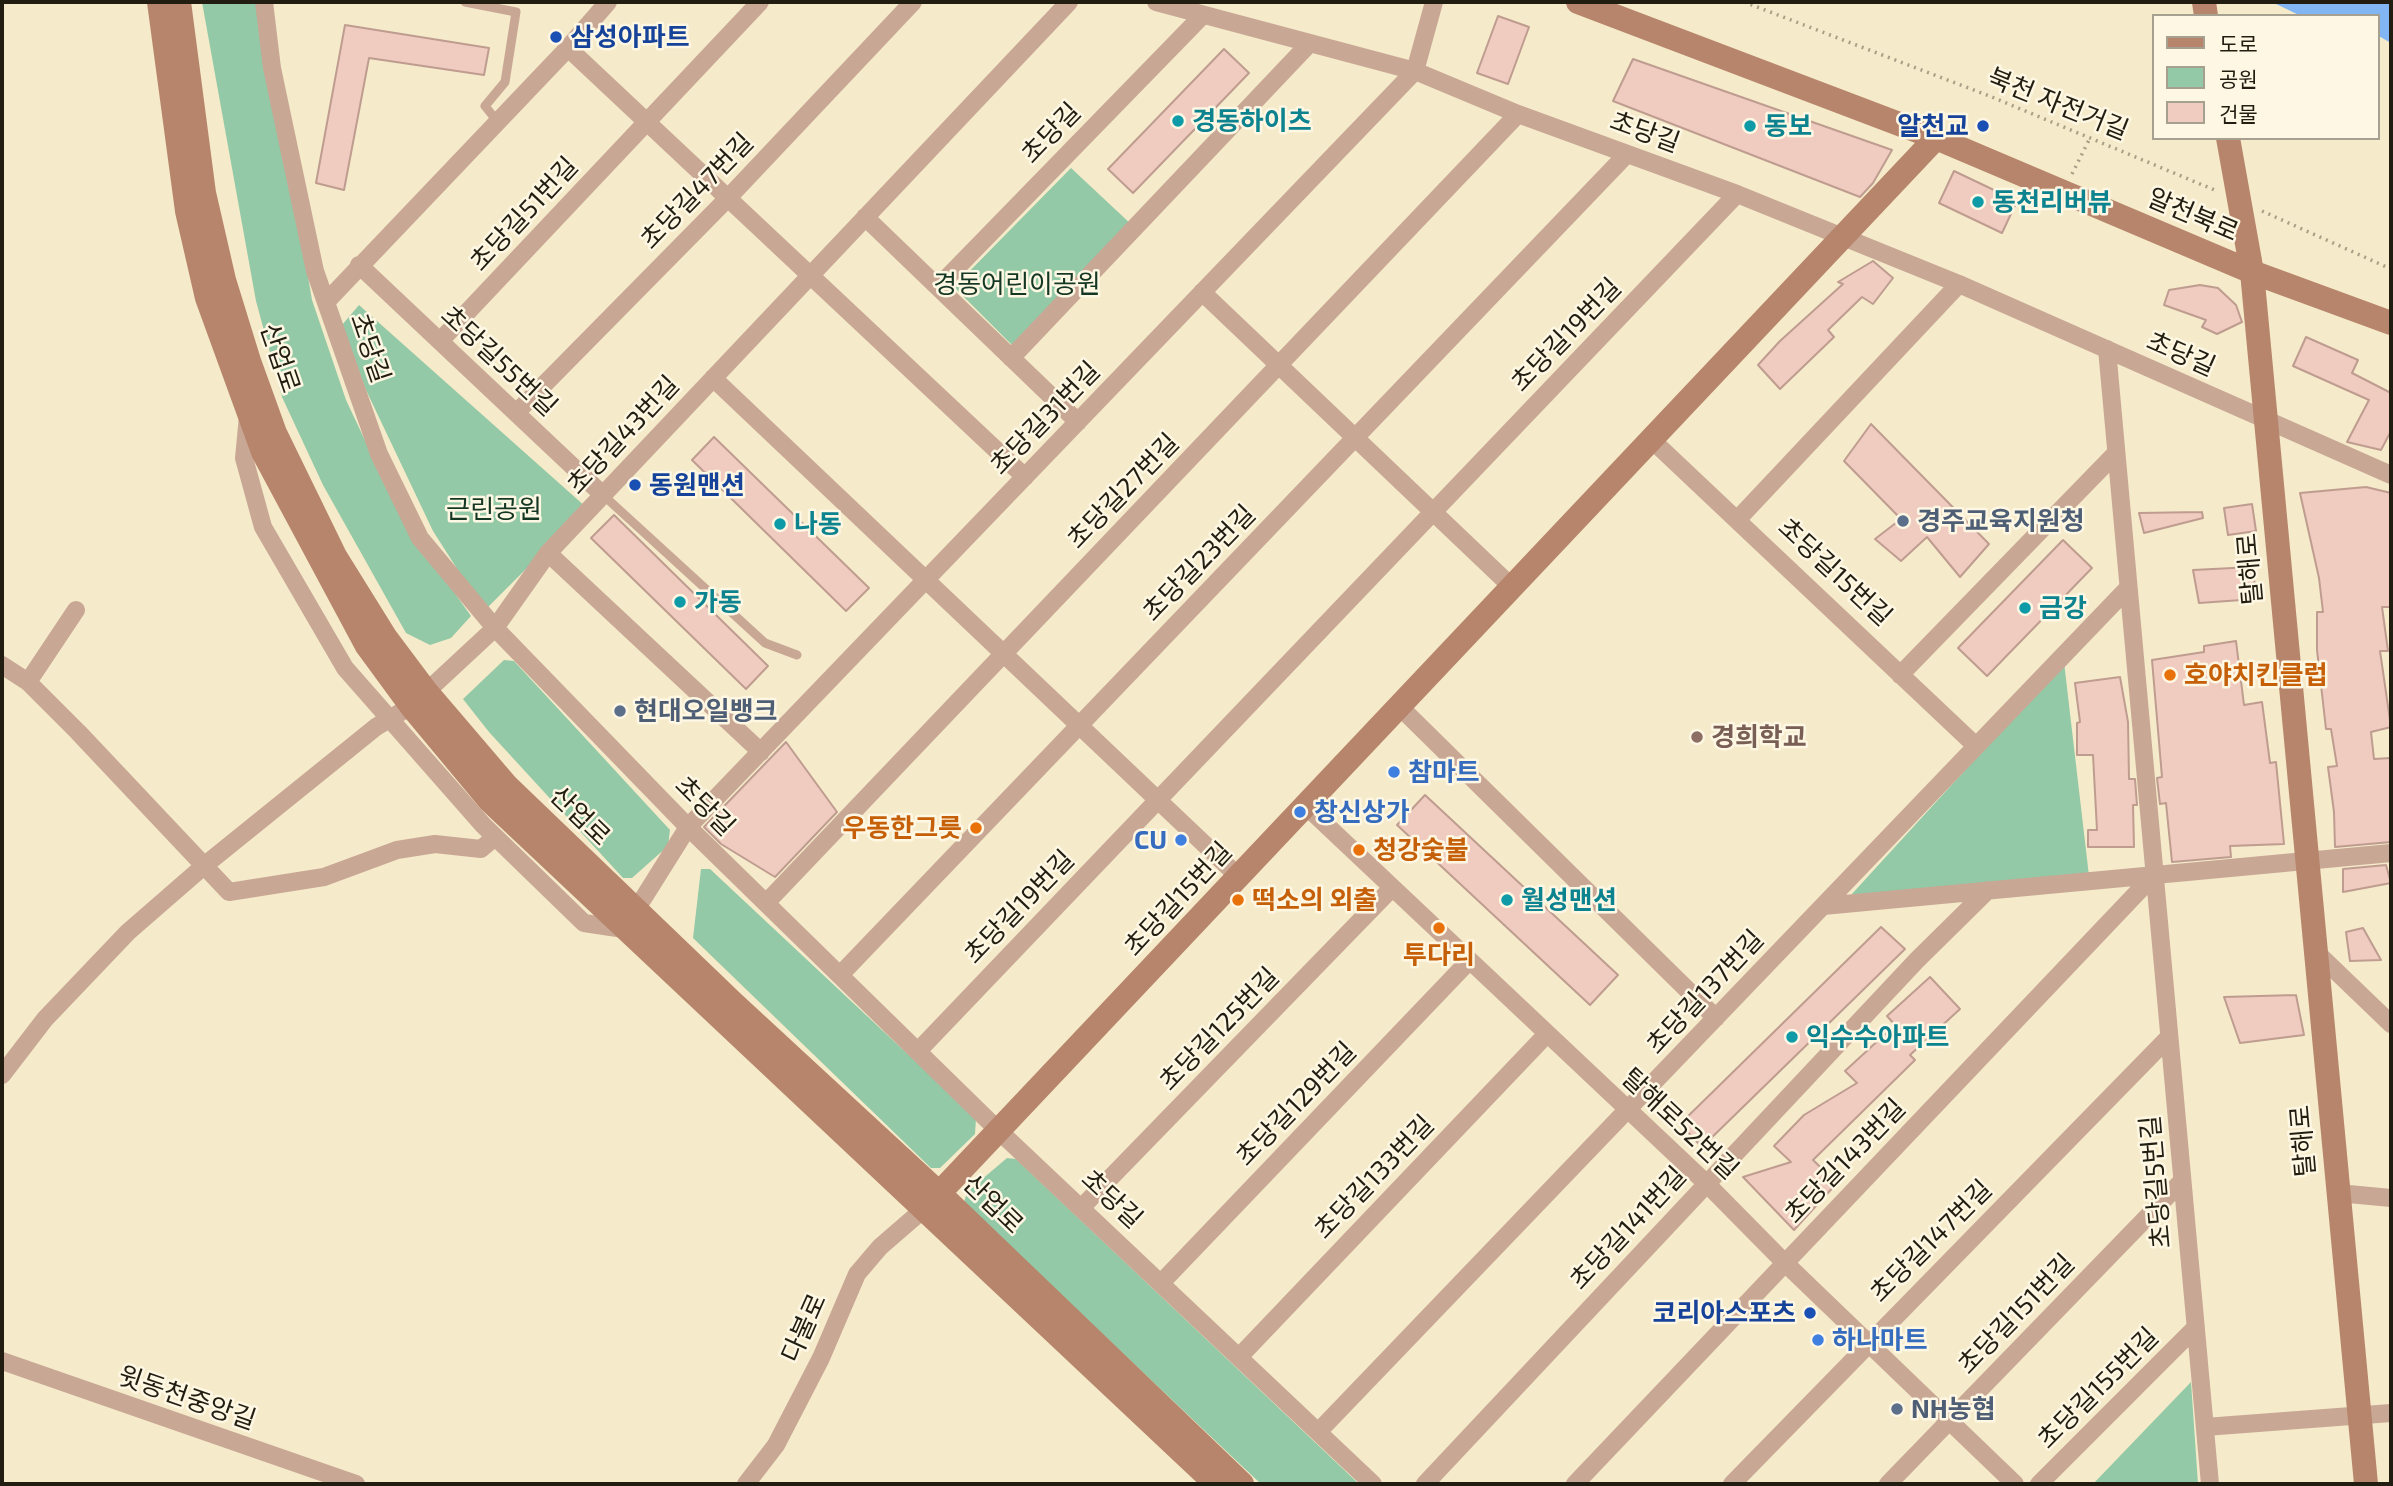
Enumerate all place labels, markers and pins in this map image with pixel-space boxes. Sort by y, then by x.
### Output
place label: 삼성아파트 [570,21,690,53]
marker: 삼성아파트 [548,29,564,45]
place label: 경동하이츠 [1192,105,1312,137]
place label: 동보 [1764,110,1812,142]
place label: 알천교 [1897,110,1969,142]
marker: 경동하이츠 [1170,113,1186,129]
marker: 동보 [1742,118,1758,134]
marker: 알천교 [1975,118,1991,134]
place label: 동천리버뷰 [1992,186,2112,218]
marker: 동천리버뷰 [1970,194,1986,210]
place label: 동원맨션 [649,469,745,501]
marker: 동원맨션 [627,477,643,493]
place label: 경주교육지원청 [1917,505,2084,537]
place label: 나동 [794,508,842,540]
marker: 경주교육지원청 [1895,513,1911,529]
marker: 나동 [772,516,788,532]
place label: 가동 [694,586,742,618]
place label: 금강 [2039,592,2087,624]
marker: 가동 [672,594,688,610]
marker: 금강 [2017,600,2033,616]
place label: 호야치킨클럽 [2184,659,2328,691]
marker: 호야치킨클럽 [2162,667,2178,683]
place label: 현대오일뱅크 [634,695,778,727]
marker: 현대오일뱅크 [612,703,628,719]
place label: 경희학교 [1711,721,1807,753]
marker: 경희학교 [1689,729,1705,745]
place label: 참마트 [1408,756,1480,788]
marker: 참마트 [1386,764,1402,780]
place label: 창신상가 [1314,796,1410,828]
marker: 창신상가 [1292,804,1308,820]
place label: 우동한그릇 [842,812,962,844]
marker: 우동한그릇 [968,820,984,836]
place label: CU [1134,824,1167,856]
marker: CU [1173,832,1189,848]
place label: 청강숯불 [1373,834,1469,866]
marker: 청강숯불 [1351,842,1367,858]
place label: 떡소의 외출 [1252,884,1377,916]
place label: 월성맨션 [1521,884,1617,916]
marker: 떡소의 외출 [1230,892,1246,908]
marker: 월성맨션 [1499,892,1515,908]
marker: 투다리 [1431,920,1447,936]
place label: 투다리 [1403,939,1475,971]
place label: 익수수아파트 [1806,1021,1950,1053]
marker: 익수수아파트 [1784,1029,1800,1045]
place label: 코리아스포츠 [1652,1297,1796,1329]
marker: 코리아스포츠 [1802,1305,1818,1321]
place label: 하나마트 [1832,1324,1928,1356]
marker: 하나마트 [1810,1332,1826,1348]
place label: NH농협 [1911,1393,1996,1425]
marker: NH농협 [1889,1401,1905,1417]

